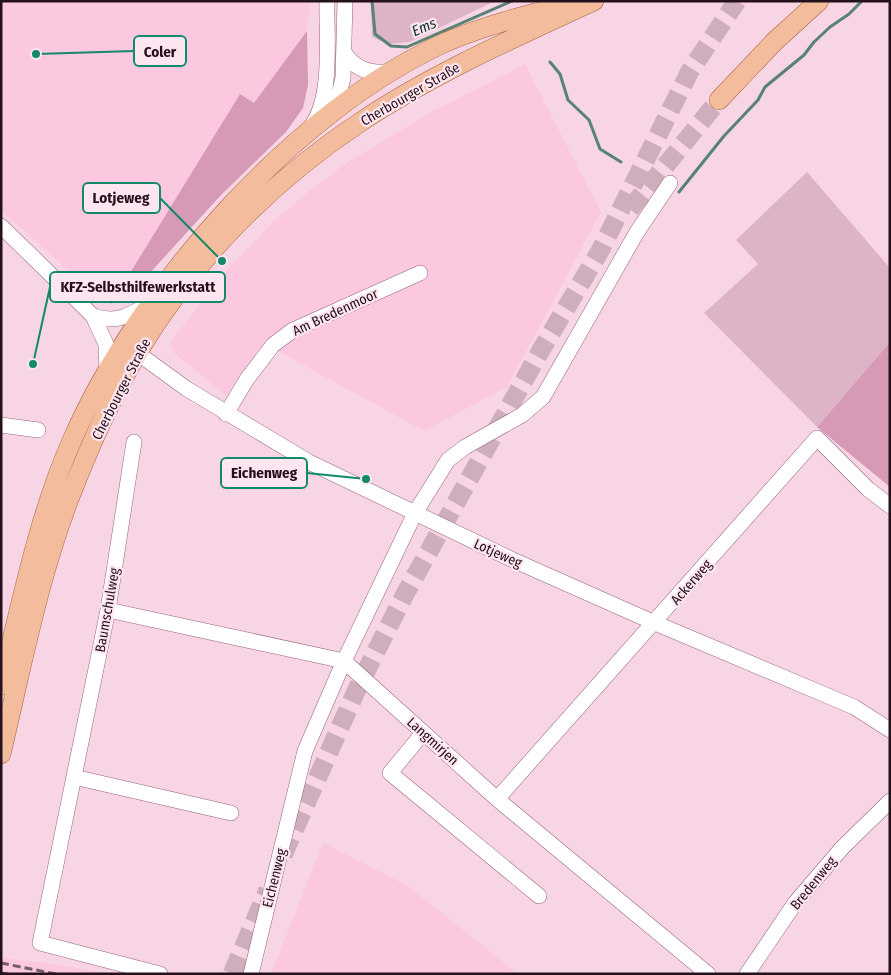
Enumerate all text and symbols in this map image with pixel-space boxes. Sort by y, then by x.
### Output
water label: Ems [409,14,440,40]
callout: Coler [134,36,186,66]
text: Coler [144,43,177,61]
street label: Cherbourger Straße [358,59,463,130]
callout: Lotjeweg [83,183,160,213]
text: Lotjeweg [93,189,150,207]
callout: KFZ-Selbsthilfewerkstatt [50,272,225,302]
text: KFZ-Selbsthilfewerkstatt [60,278,216,296]
street label: Am Bredenmoor [290,285,381,340]
street label: Cherbourger Straße [89,336,154,443]
callout: Eichenweg [221,458,307,488]
text: Eichenweg [231,464,298,482]
street label: Lotjeweg [471,535,525,572]
street label: Ackerweg [667,556,716,608]
street label: Baumschulweg [92,566,123,654]
street label: Langmirjen [403,714,462,769]
street label: Eichenweg [259,846,290,909]
street label: Bredenweg [787,853,840,913]

